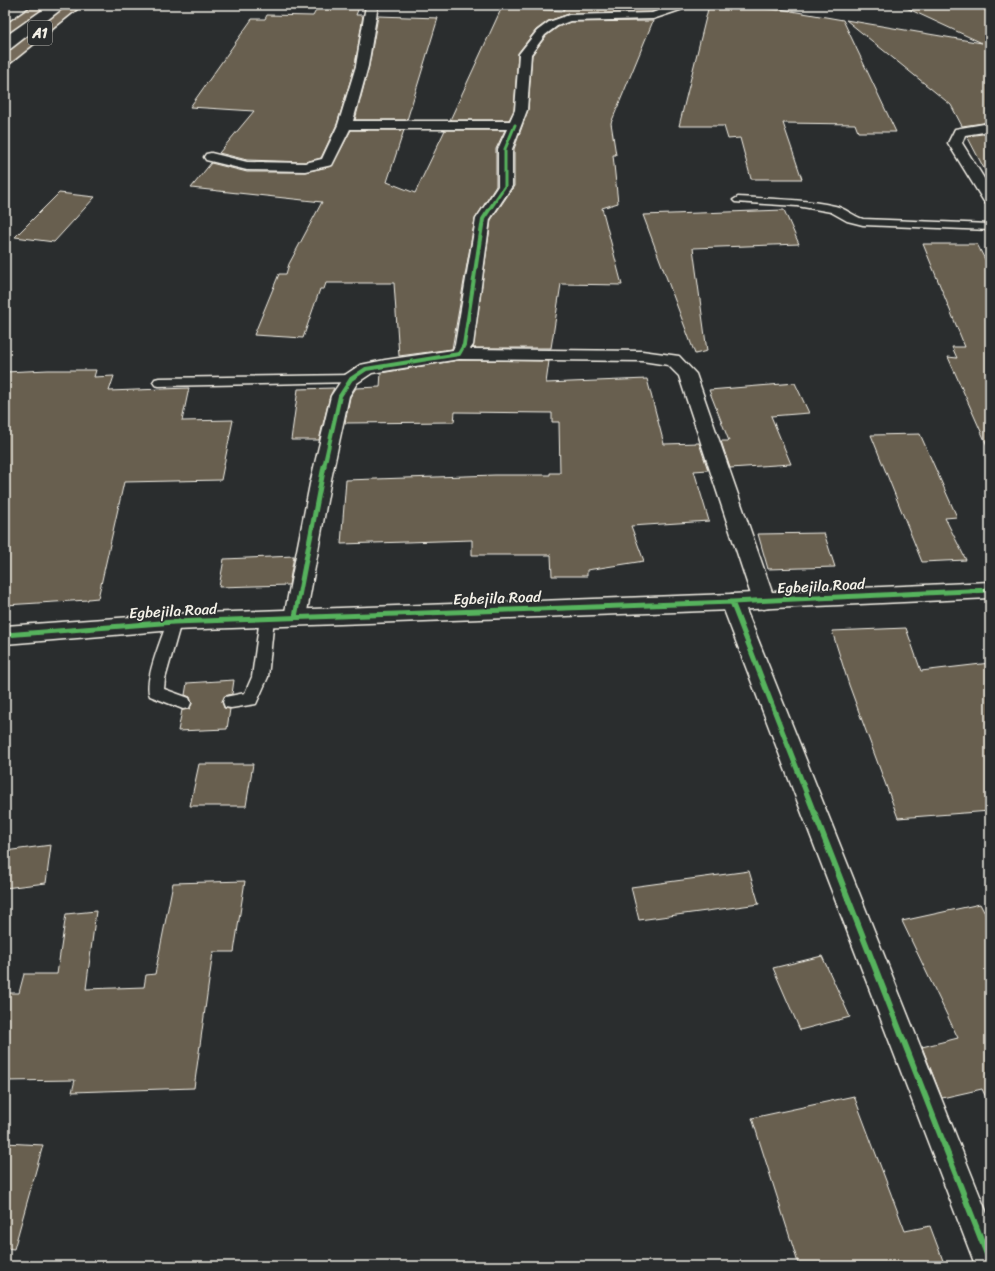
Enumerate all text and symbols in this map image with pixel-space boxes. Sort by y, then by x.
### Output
road number: A1 [28,21,52,45]
street label: Egbejila Road [776,571,867,601]
street label: Egbejila Road [453,583,543,613]
street label: Egbejila Road [128,596,219,626]

